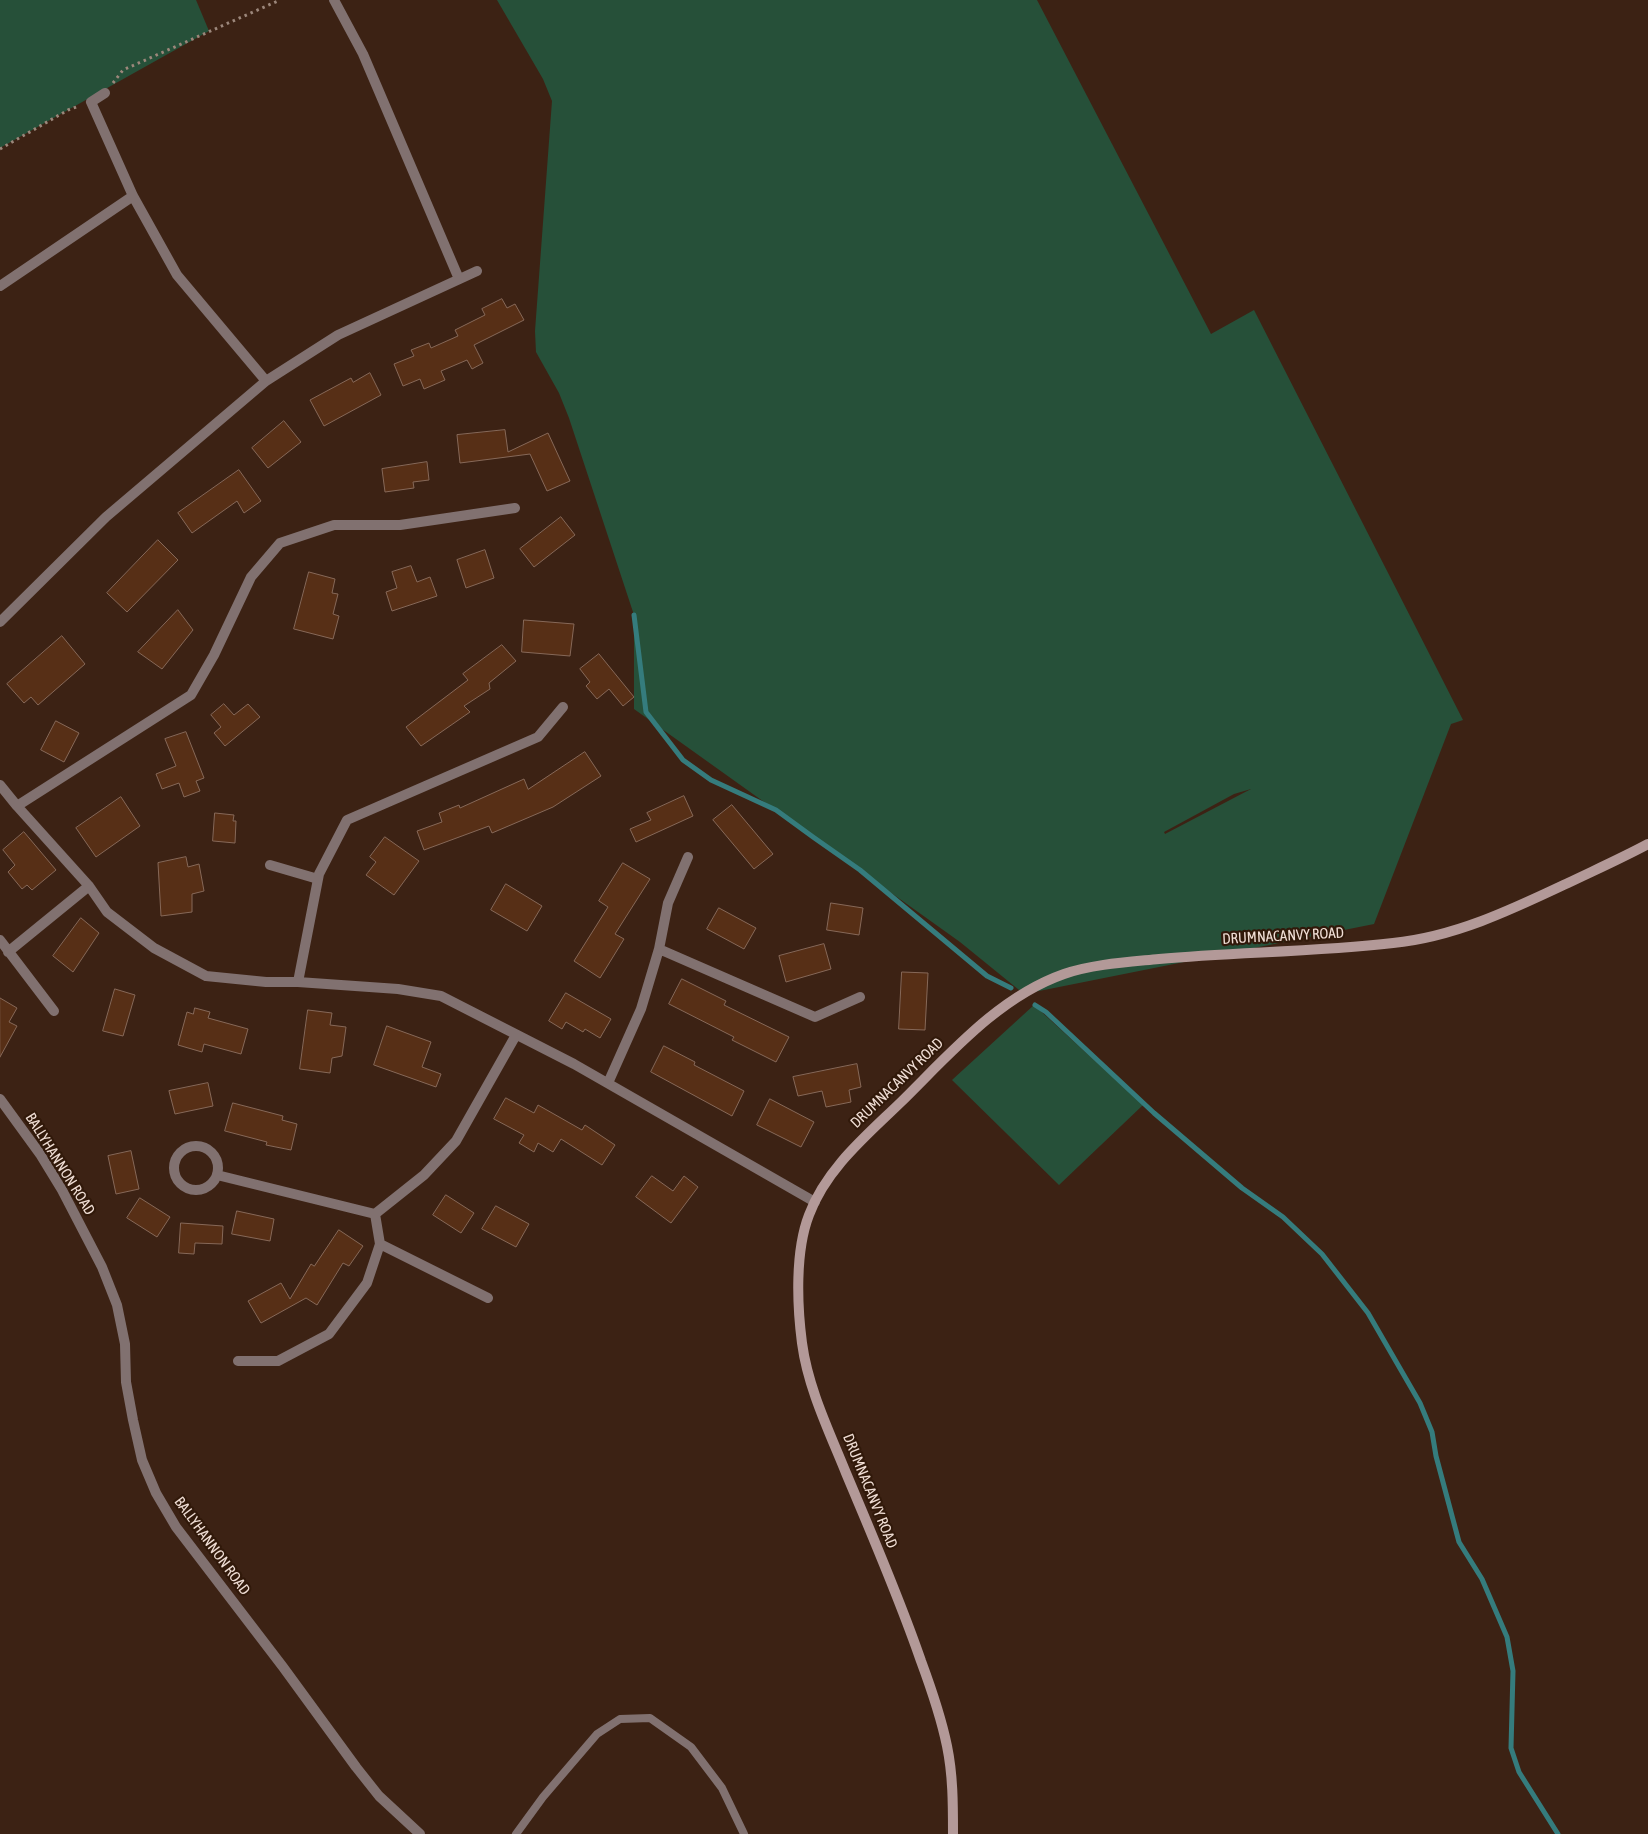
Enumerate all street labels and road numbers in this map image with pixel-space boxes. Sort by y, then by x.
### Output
street label: DRUMNACANVY ROAD [1222,924,1344,948]
street label: DRUMNACANVY ROAD [847,1034,947,1132]
street label: BALLYHANNON ROAD [21,1110,99,1218]
street label: DRUMNACANVY ROAD [839,1431,901,1551]
street label: BALLYHANNON ROAD [170,1493,254,1599]

